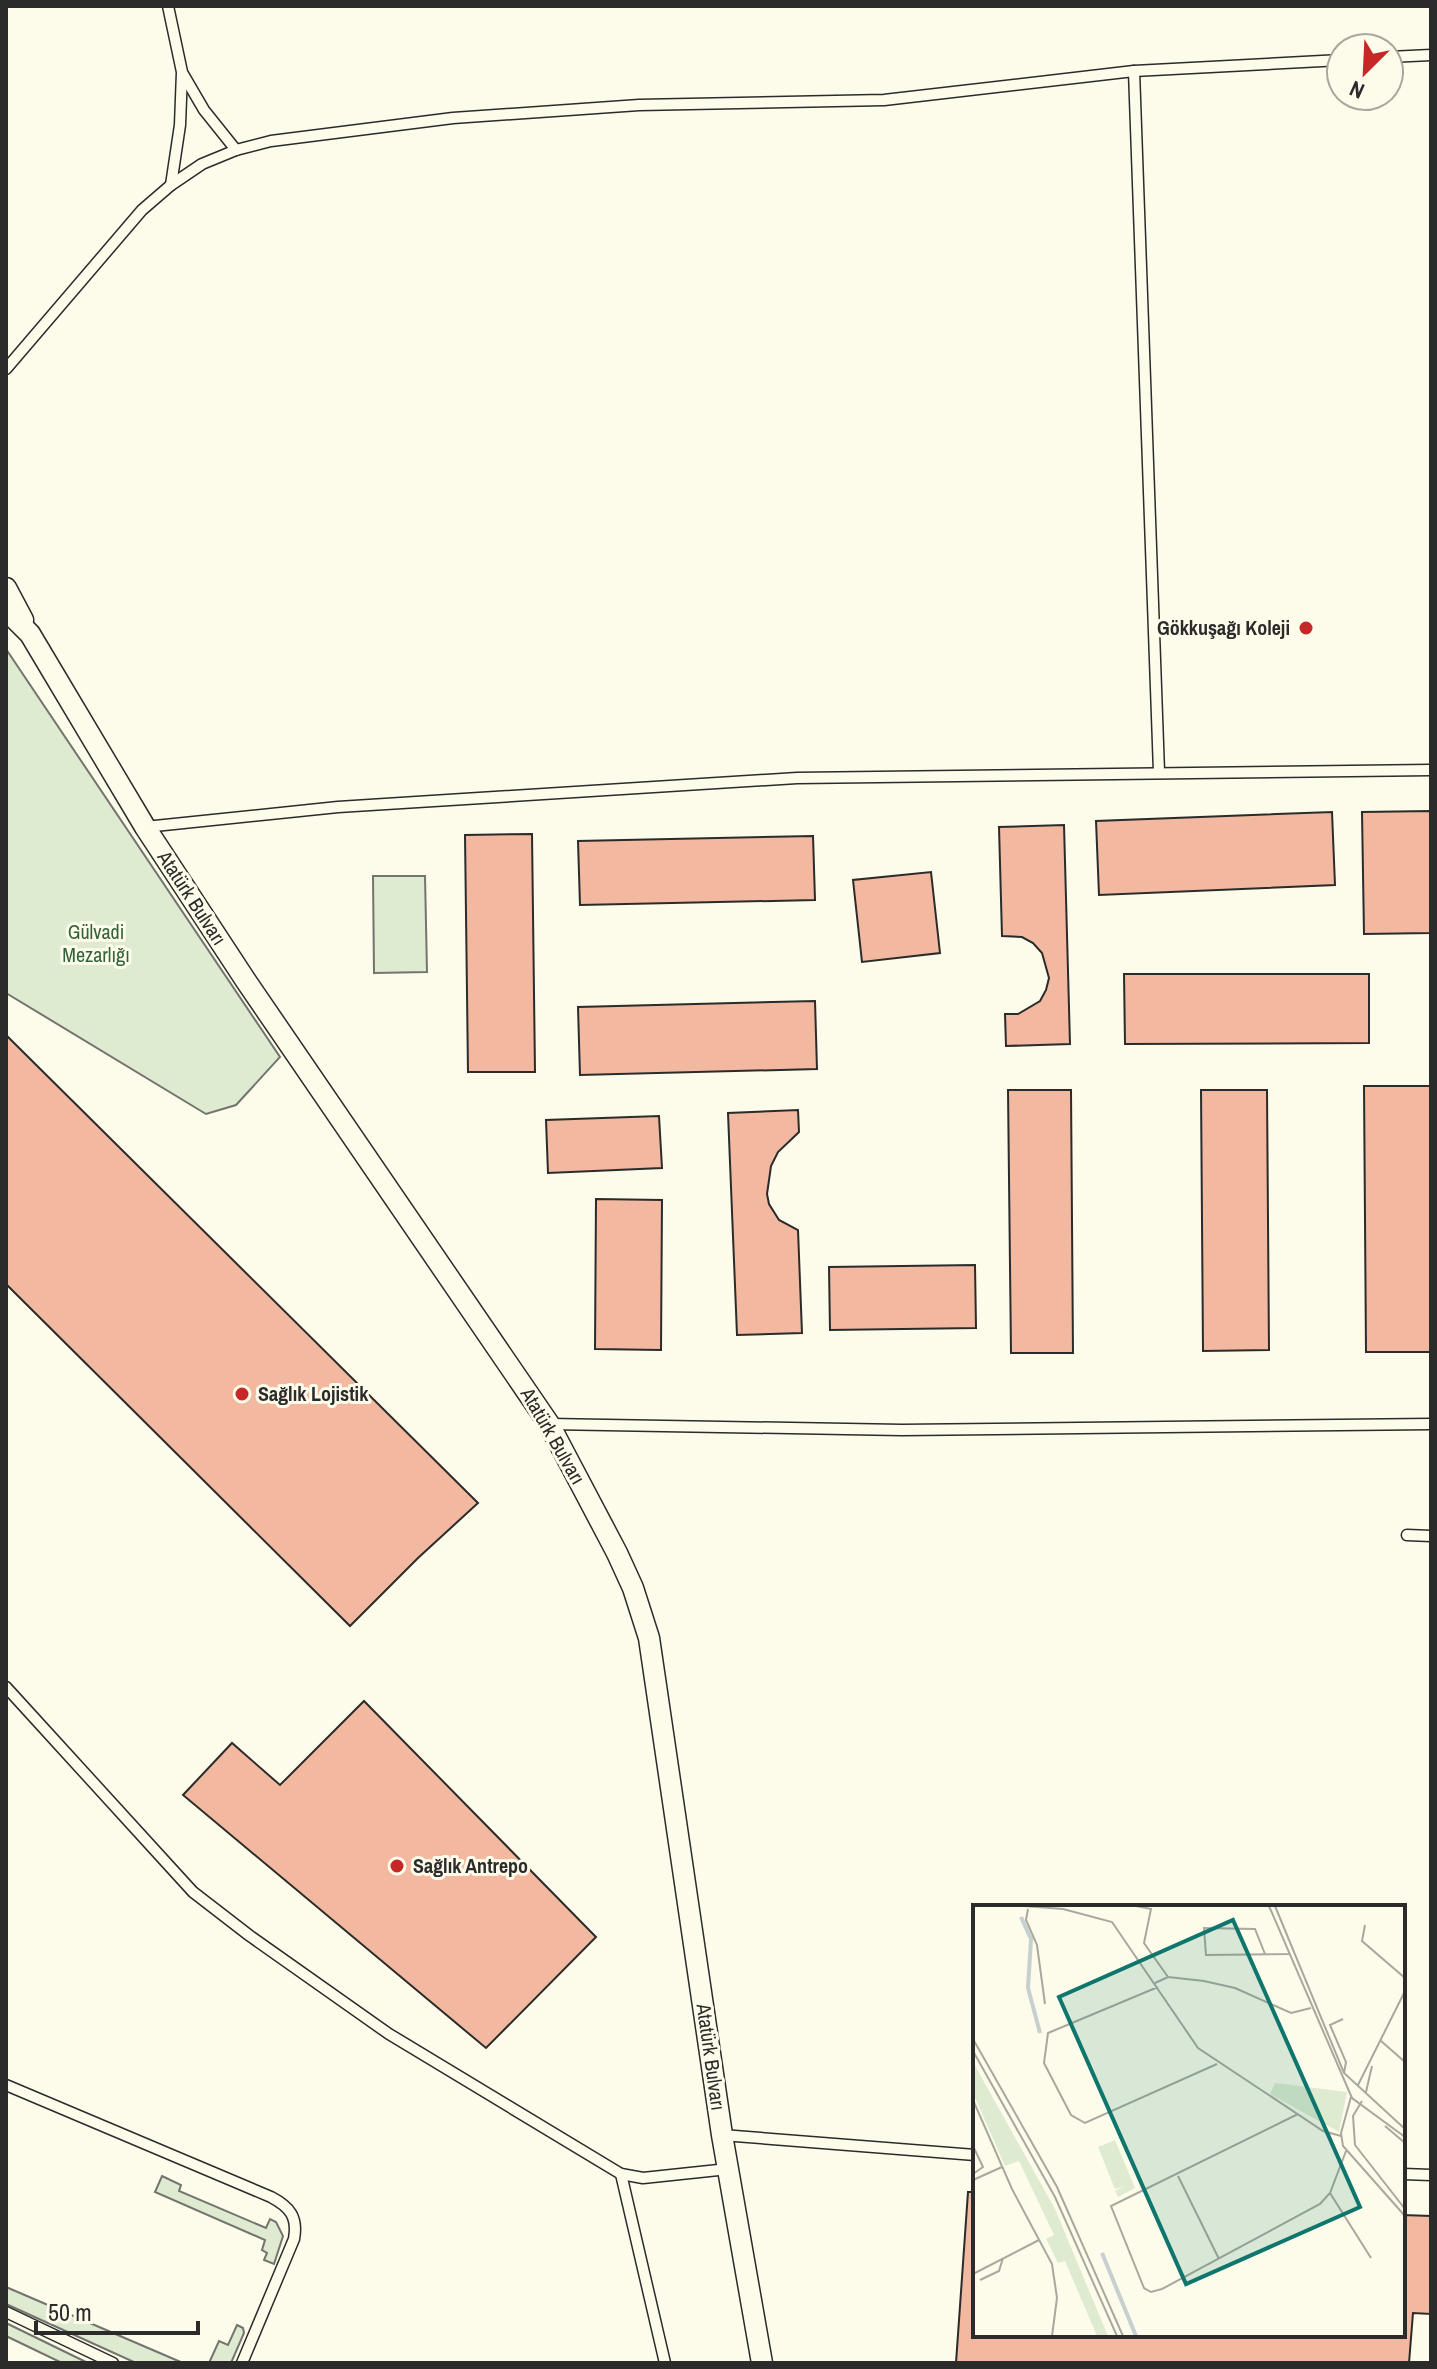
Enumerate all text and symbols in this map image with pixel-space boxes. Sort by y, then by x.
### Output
north arrow [1325,32,1405,112]
text: N [1345,74,1369,107]
place label: Gökkuşağı Koleji [1157,614,1290,641]
marker: Gökkuşağı Koleji [1297,619,1315,637]
street label: Atatürk Bulvarı [151,844,233,950]
park label: Gülvadi Mezarlığı [62,918,130,968]
place label: Sağlık Lojistik [258,1380,369,1407]
street label: Atatürk Bulvarı [514,1382,592,1489]
marker: Sağlık Lojistik [233,1385,251,1403]
place label: Sağlık Antrepo [413,1852,528,1879]
marker: Sağlık Antrepo [388,1857,406,1875]
inset map [973,1905,1405,2337]
street label: Atatürk Bulvarı [691,2001,732,2112]
scale bar [36,2285,198,2335]
text: 50 m [48,2296,92,2328]

